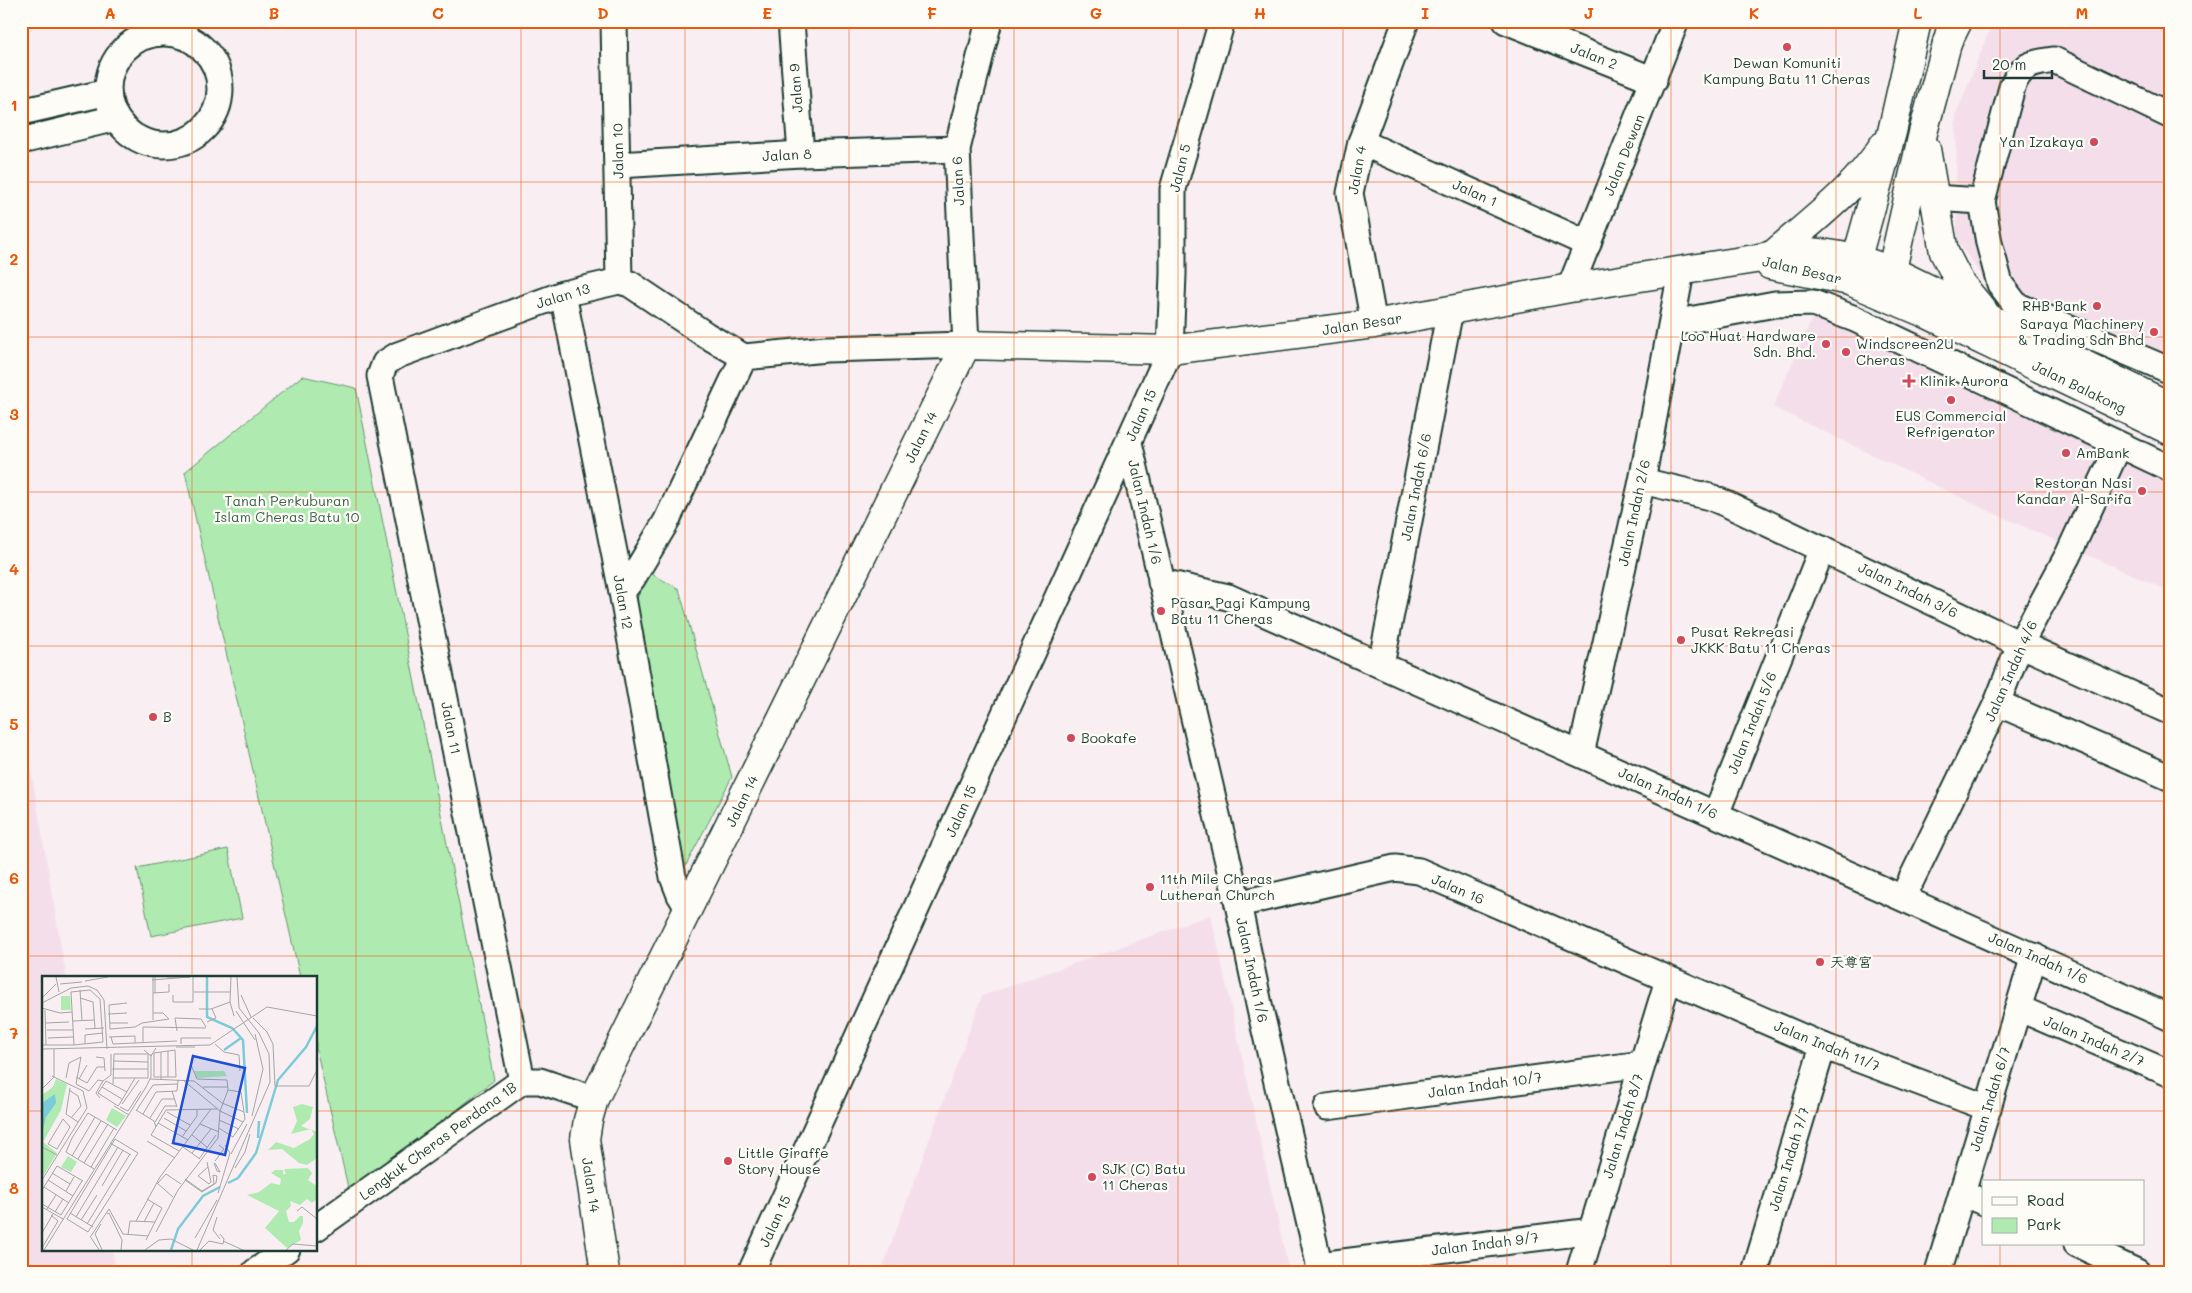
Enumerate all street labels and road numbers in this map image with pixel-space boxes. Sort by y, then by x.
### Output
street label: Jalan 2 [1568,38,1620,73]
street label: Jalan 9 [784,63,807,113]
street label: Jalan Dewan [1599,111,1649,198]
street label: Jalan 10 [608,123,627,179]
street label: Jalan 5 [1164,142,1195,194]
street label: Jalan 4 [1343,143,1370,196]
street label: Jalan 8 [762,144,812,165]
street label: Jalan 6 [947,156,968,206]
street label: Jalan 1 [1450,174,1501,211]
street label: Jalan Besar [1761,251,1844,288]
street label: Jalan 13 [534,278,592,313]
street label: Jalan Besar [1321,308,1403,339]
street label: Jalan Balakong [2029,356,2129,417]
street label: Jalan 15 [1121,386,1160,444]
street label: Jalan 14 [900,407,942,466]
street label: Jalan Indah 6/6 [1396,432,1435,542]
street label: Jalan Indah 1/6 [1124,458,1167,566]
street label: Jalan Indah 2/6 [1613,458,1654,568]
street label: Jalan Indah 3/6 [1855,557,1961,622]
street label: Jalan 12 [609,573,638,631]
street label: Jalan Indah 4/6 [1980,617,2041,724]
street label: Jalan Indah 5/6 [1722,669,1781,777]
street label: Jalan 11 [437,700,466,756]
street label: Jalan Indah 1/6 [1616,762,1721,823]
street label: Jalan 14 [721,771,763,830]
street label: Jalan 15 [941,782,980,840]
street label: Jalan 16 [1429,869,1488,908]
street label: Jalan Indah 1/6 [1232,916,1273,1024]
street label: Jalan Indah 1/6 [1986,927,2091,988]
street label: Jalan Indah 2/7 [2041,1011,2148,1070]
street label: Jalan Indah 11/7 [1772,1016,1883,1075]
street label: Jalan Indah 6/7 [1965,1044,2015,1153]
street label: Jalan Indah 10/7 [1427,1067,1543,1102]
street label: Jalan Indah 8/7 [1598,1071,1648,1180]
street label: Lengkuk Cheras Perdana 1B [355,1077,520,1204]
street label: Jalan Indah 7/7 [1764,1104,1813,1213]
street label: Jalan 14 [578,1156,605,1215]
street label: Jalan 15 [754,1192,795,1250]
street label: Jalan Indah 9/7 [1430,1227,1540,1260]

